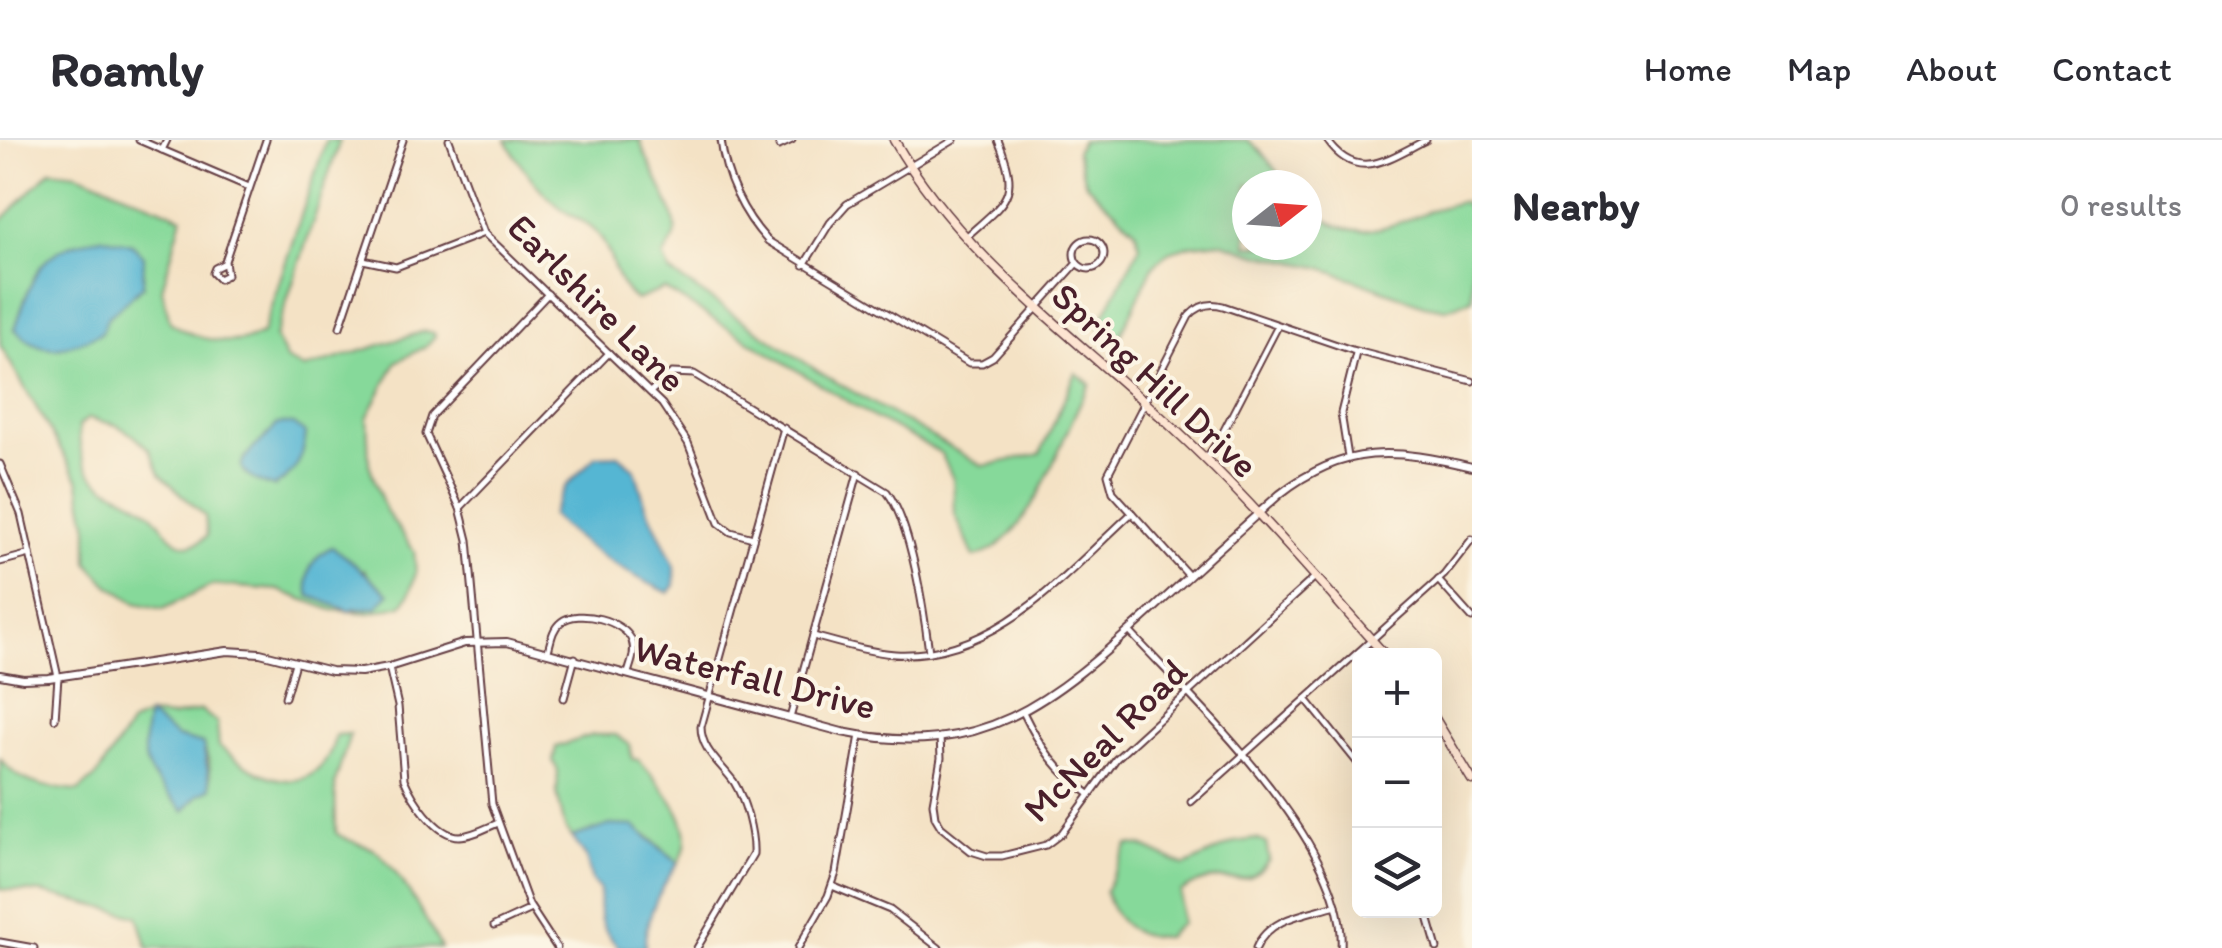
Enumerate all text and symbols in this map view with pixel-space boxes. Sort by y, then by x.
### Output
text: Roamly [50,40,204,98]
text: Home [1644,48,1732,90]
text: Map [1787,48,1851,90]
text: About [1906,48,1997,90]
text: Contact [2052,48,2172,90]
north arrow [1232,170,1322,260]
text: Nearby [1512,180,1639,231]
text: 0 results [2060,186,2182,224]
street label: Earlshire Lane [498,204,696,402]
street label: Spring Hill Drive [1042,273,1268,487]
street label: Waterfall Drive [630,625,880,729]
street label: McNeal Road [1014,648,1197,831]
map controls [1352,648,1442,918]
button: + [1352,648,1442,738]
button: − [1352,738,1442,828]
button: layers [1352,828,1442,918]

